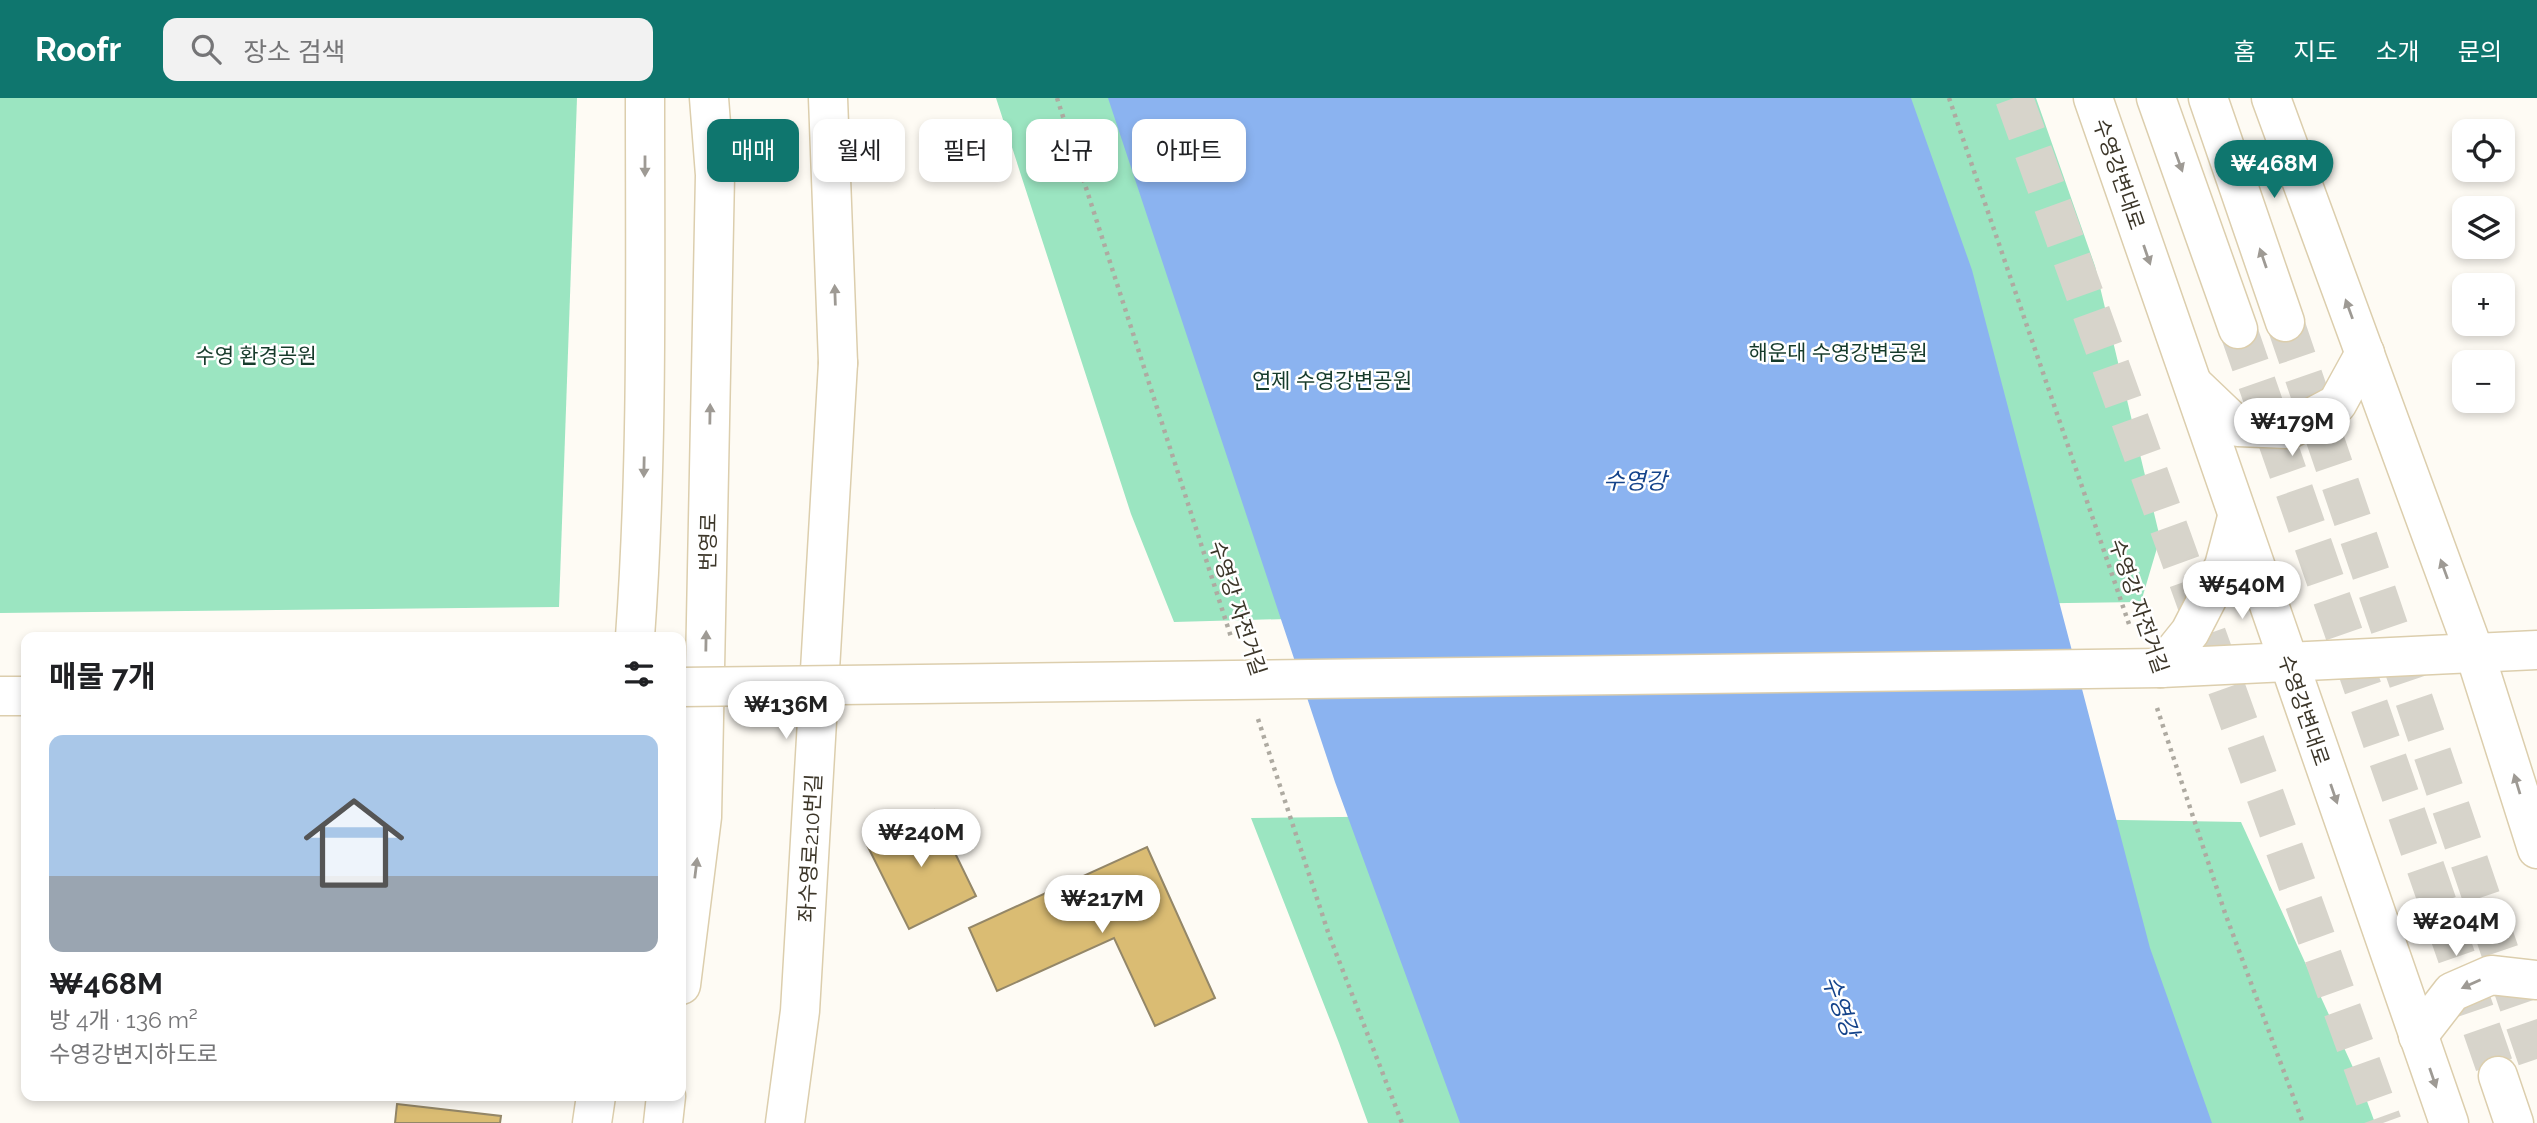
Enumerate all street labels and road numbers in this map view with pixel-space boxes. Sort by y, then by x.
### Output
street label: 수영강변대로 [2088,115,2150,233]
street label: 번영로 [695,513,721,571]
street label: 수영강 자전거길 [2104,535,2174,677]
street label: 수영강 자전거길 [1204,537,1272,679]
street label: 수영강변대로 [2273,651,2335,769]
street label: 좌수영로210번길 [794,773,826,923]

